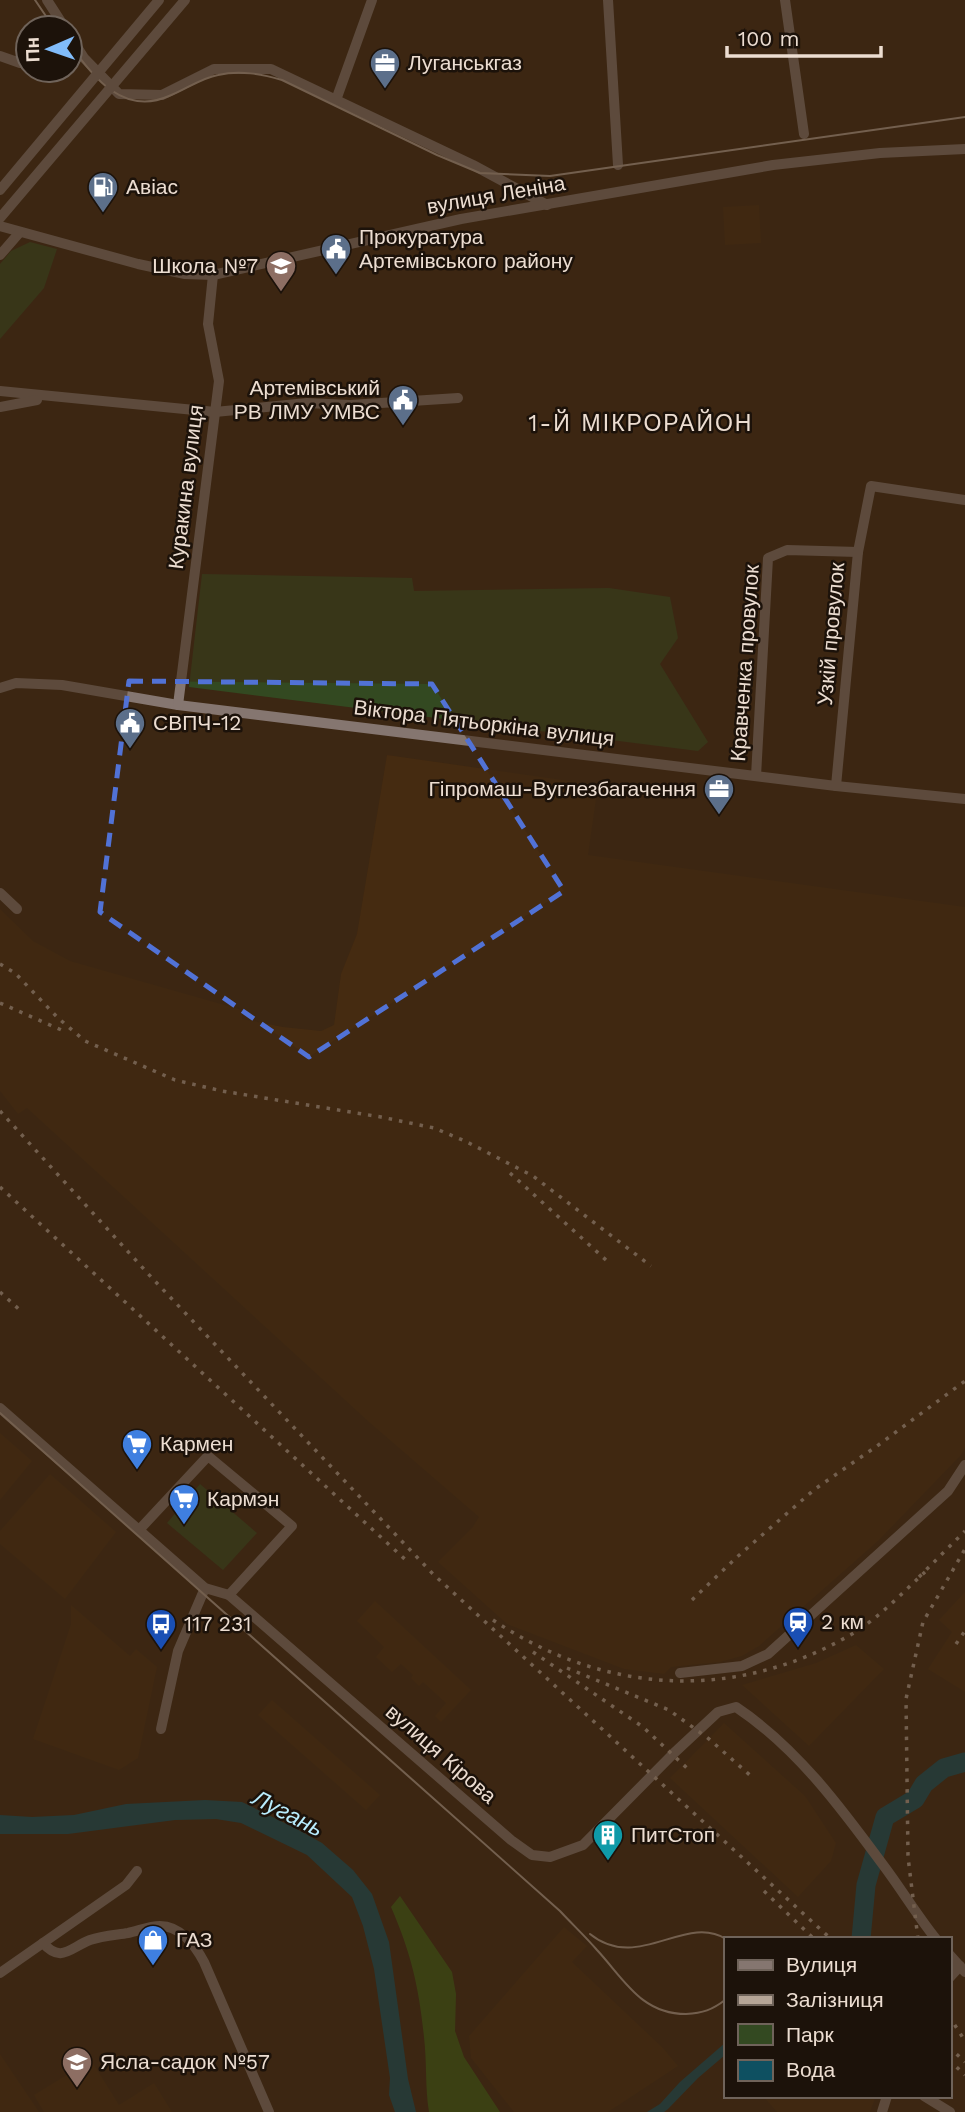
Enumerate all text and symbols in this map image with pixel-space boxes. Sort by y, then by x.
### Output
north arrow [14,14,84,84]
scale bar [727,14,881,58]
text: 100 m [738,26,800,51]
text: Пн [21,37,44,63]
office icon: Луганськгаз [368,46,402,90]
place label: Луганськгаз [408,50,522,75]
fuel station icon: Авіас [86,170,120,214]
street label: вулиця Леніна [425,170,567,219]
place label: Авіас [126,174,178,199]
place label: Прокуратура Артемівського району [359,224,573,273]
public building icon: Прокуратура Артемівського району [319,232,353,276]
school or university icon: Школа №7 [264,249,298,293]
place label: Школа №7 [152,253,258,278]
place label: Артемівський РВ ЛМУ УМВС [234,375,380,424]
public building icon: Артемівський РВ ЛМУ УМВС [386,383,420,427]
street label: Куракина вулиця [163,403,208,571]
district label: 1-Й МІКРОРАЙОН [529,409,753,437]
street label: Узкій провулок [812,561,849,706]
street label: Кравченка провулок [725,563,764,762]
street label: Віктора Пятьоркіна вулиця [352,694,616,751]
public building icon: СВПЧ-12 [113,706,147,750]
place label: СВПЧ-12 [153,710,242,735]
office icon: Гіпромаш-Вуглезбагачення [702,772,736,816]
place label: Гіпромаш-Вуглезбагачення [428,776,696,801]
supermarket icon: Кармен [120,1427,154,1471]
place label: Кармен [160,1431,233,1456]
supermarket icon: Кармэн [167,1482,201,1526]
place label: Кармэн [207,1486,279,1511]
station icon: 2 км [781,1605,815,1649]
bus stop icon: 117 231 [144,1607,178,1651]
place label: 2 км [821,1609,864,1634]
place label: 117 231 [184,1611,251,1636]
street label: вулиця Кірова [381,1699,502,1809]
water label: Лугань [246,1783,328,1843]
building icon: ПитСтоп [591,1818,625,1862]
place label: ПитСтоп [631,1822,715,1847]
shop icon: ГАЗ [136,1923,170,1967]
place label: ГАЗ [176,1927,212,1952]
legend [724,1937,951,2098]
text: Вулиця [786,1952,857,1977]
text: Залізниця [786,1987,884,2012]
text: Парк [786,2022,834,2047]
school or university icon: Ясла-садок №57 [60,2045,94,2089]
place label: Ясла-садок №57 [100,2049,270,2074]
text: Вода [786,2057,835,2082]

